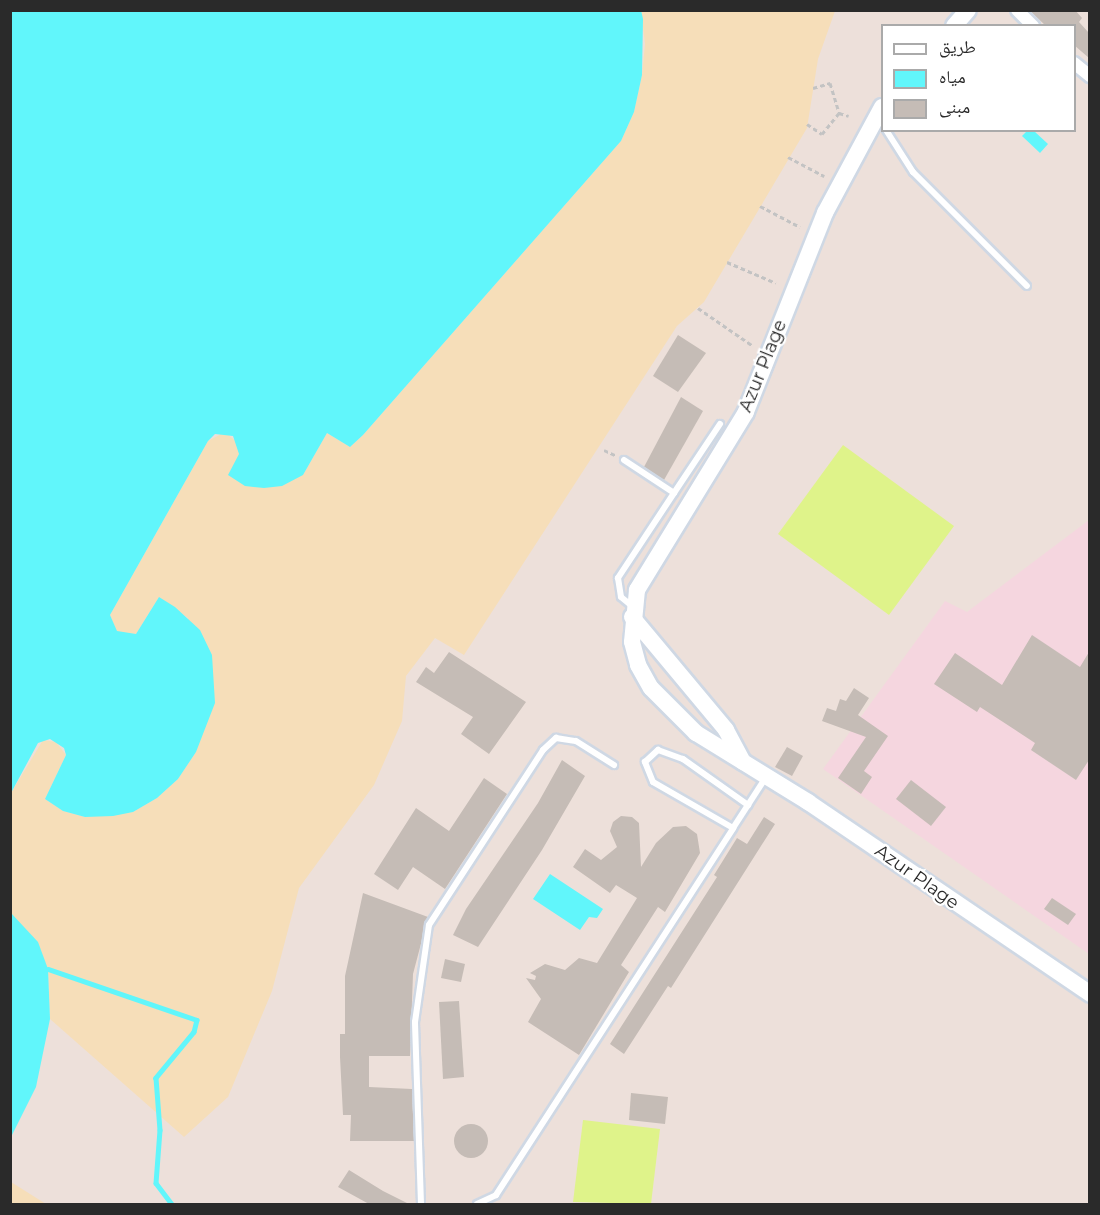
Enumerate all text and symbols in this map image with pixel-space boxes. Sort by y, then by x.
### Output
legend [881,24,1076,132]
text: طريق [939,36,976,58]
text: مياه [939,66,966,88]
text: مبنى [939,96,970,118]
street label: Azur Plage [735,317,791,415]
street label: Azur Plage [871,840,963,914]

